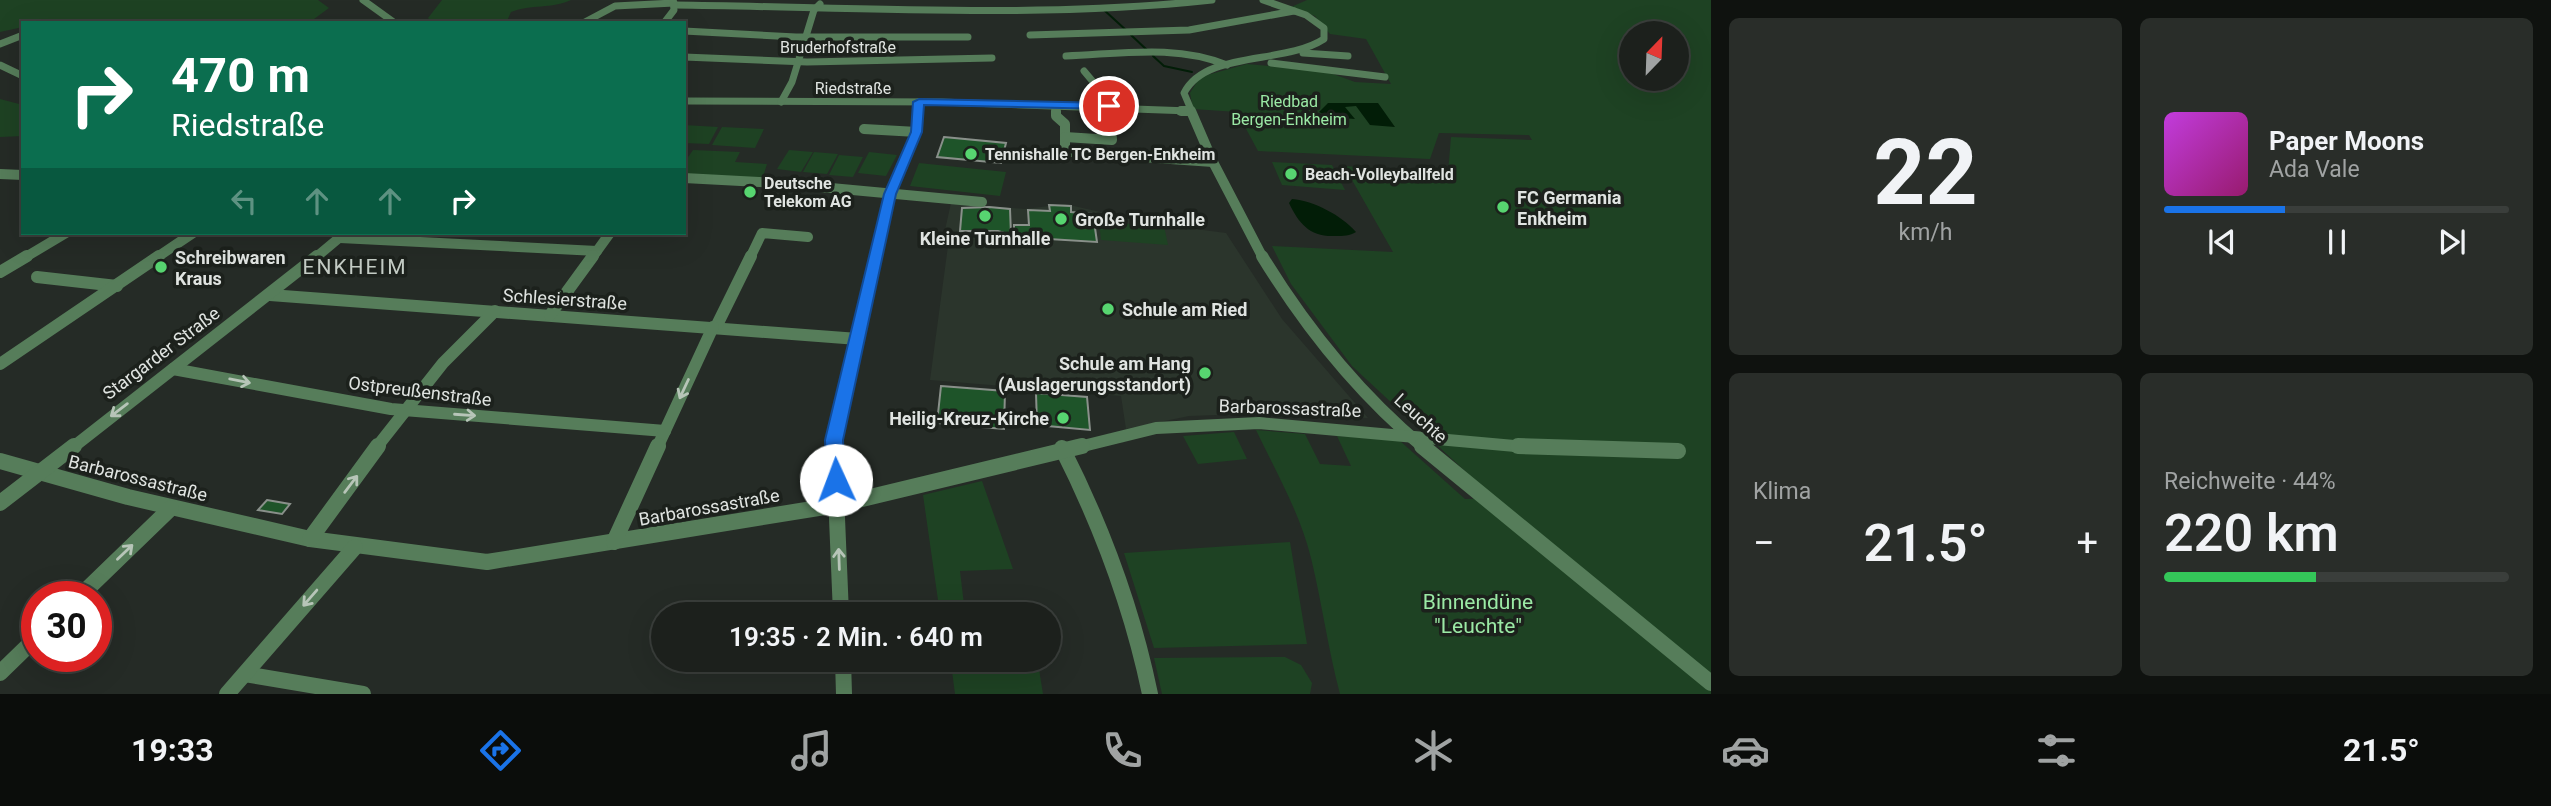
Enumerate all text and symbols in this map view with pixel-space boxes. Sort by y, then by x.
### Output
north arrow [1619,21,1689,91]
map controls [1619,21,1689,91]
street label: Bruderhofstraße [780,38,896,57]
text: 470 m [171,47,310,104]
icon: right [56,49,147,140]
pin [1079,76,1139,136]
street label: Riedstraße [815,79,891,98]
icon: arrive [1090,87,1128,125]
park label: Riedbad Bergen-Enkheim [1231,92,1347,129]
text: Riedstraße [171,106,324,144]
text: 22 [1873,120,1978,226]
text: Paper Moons [2269,126,2424,156]
place label: Tennishalle TC Bergen-Enkheim [985,145,1215,164]
marker: Tennishalle TC Bergen-Enkheim [963,146,979,162]
text: Ada Vale [2269,156,2360,183]
place label: Beach-Volleyballfeld [1305,165,1454,184]
marker: Beach-Volleyballfeld [1283,166,1299,182]
place label: Deutsche Telekom AG [764,174,852,211]
icon: left [225,182,263,220]
icon: ahead [298,182,336,220]
icon: ahead [371,182,409,220]
icon: right [444,182,482,220]
marker: Deutsche Telekom AG [742,184,758,200]
place label: FC Germania Enkheim [1517,187,1622,229]
marker: FC Germania Enkheim [1495,199,1511,215]
marker: Kleine Turnhalle [977,208,993,224]
place label: Große Turnhalle [1075,209,1205,230]
marker: Große Turnhalle [1053,211,1069,227]
text: km/h [1899,219,1953,246]
icon: previous [2203,223,2241,261]
icon: pause [2318,223,2356,261]
icon: next [2433,223,2471,261]
place label: Kleine Turnhalle [920,228,1051,249]
place label: Schreibwaren Kraus [175,247,286,289]
district label: ENKHEIM [302,255,408,279]
marker: Schreibwaren Kraus [153,259,169,275]
street label: Schlesierstraße [502,284,628,314]
place label: Schule am Ried [1122,299,1247,320]
marker: Schule am Ried [1100,301,1116,317]
street label: Stargarder Straße [98,302,224,404]
place label: Schule am Hang (Auslagerungsstandort) [998,353,1191,396]
marker: Schule am Hang (Auslagerungsstandort) [1197,365,1213,381]
street label: Ostpreußenstraße [347,372,493,410]
one-way arrow [228,375,251,388]
one-way arrow [677,378,690,399]
street label: Leuchte [1390,389,1452,447]
street label: Barbarossastraße [1218,395,1362,421]
one-way arrow [110,402,128,417]
place label: Heilig-Kreuz-Kirche [889,408,1049,429]
one-way arrow [453,409,476,422]
marker: Heilig-Kreuz-Kirche [1055,410,1071,426]
position arrow [799,443,873,517]
street label: Barbarossastraße [66,451,210,505]
text: Reichweite · 44% [2164,468,2336,495]
one-way arrow [343,476,358,494]
text: Klima [1753,478,1811,505]
street label: Barbarossastraße [637,484,781,530]
text: 220 km [2164,503,2339,564]
text: 21.5° [1864,513,1988,574]
text: − [1753,521,1775,565]
text: + [2076,521,2098,565]
one-way arrow [116,544,133,561]
one-way arrow [833,548,846,571]
speed limit sign: 30 [21,581,112,672]
one-way arrow [302,589,318,607]
park label: Binnendüne "Leuchte" [1423,590,1533,638]
text: 19:35 · 2 Min. · 640 m [729,622,983,652]
icon: directions [476,726,525,775]
icon: music [787,726,836,775]
icon: phone [1098,726,1147,775]
icon: climate [1409,726,1458,775]
icon: car [1721,726,1770,775]
icon: filters [2032,726,2081,775]
text: 19:33 [131,731,214,769]
text: 21.5° [2343,731,2420,769]

